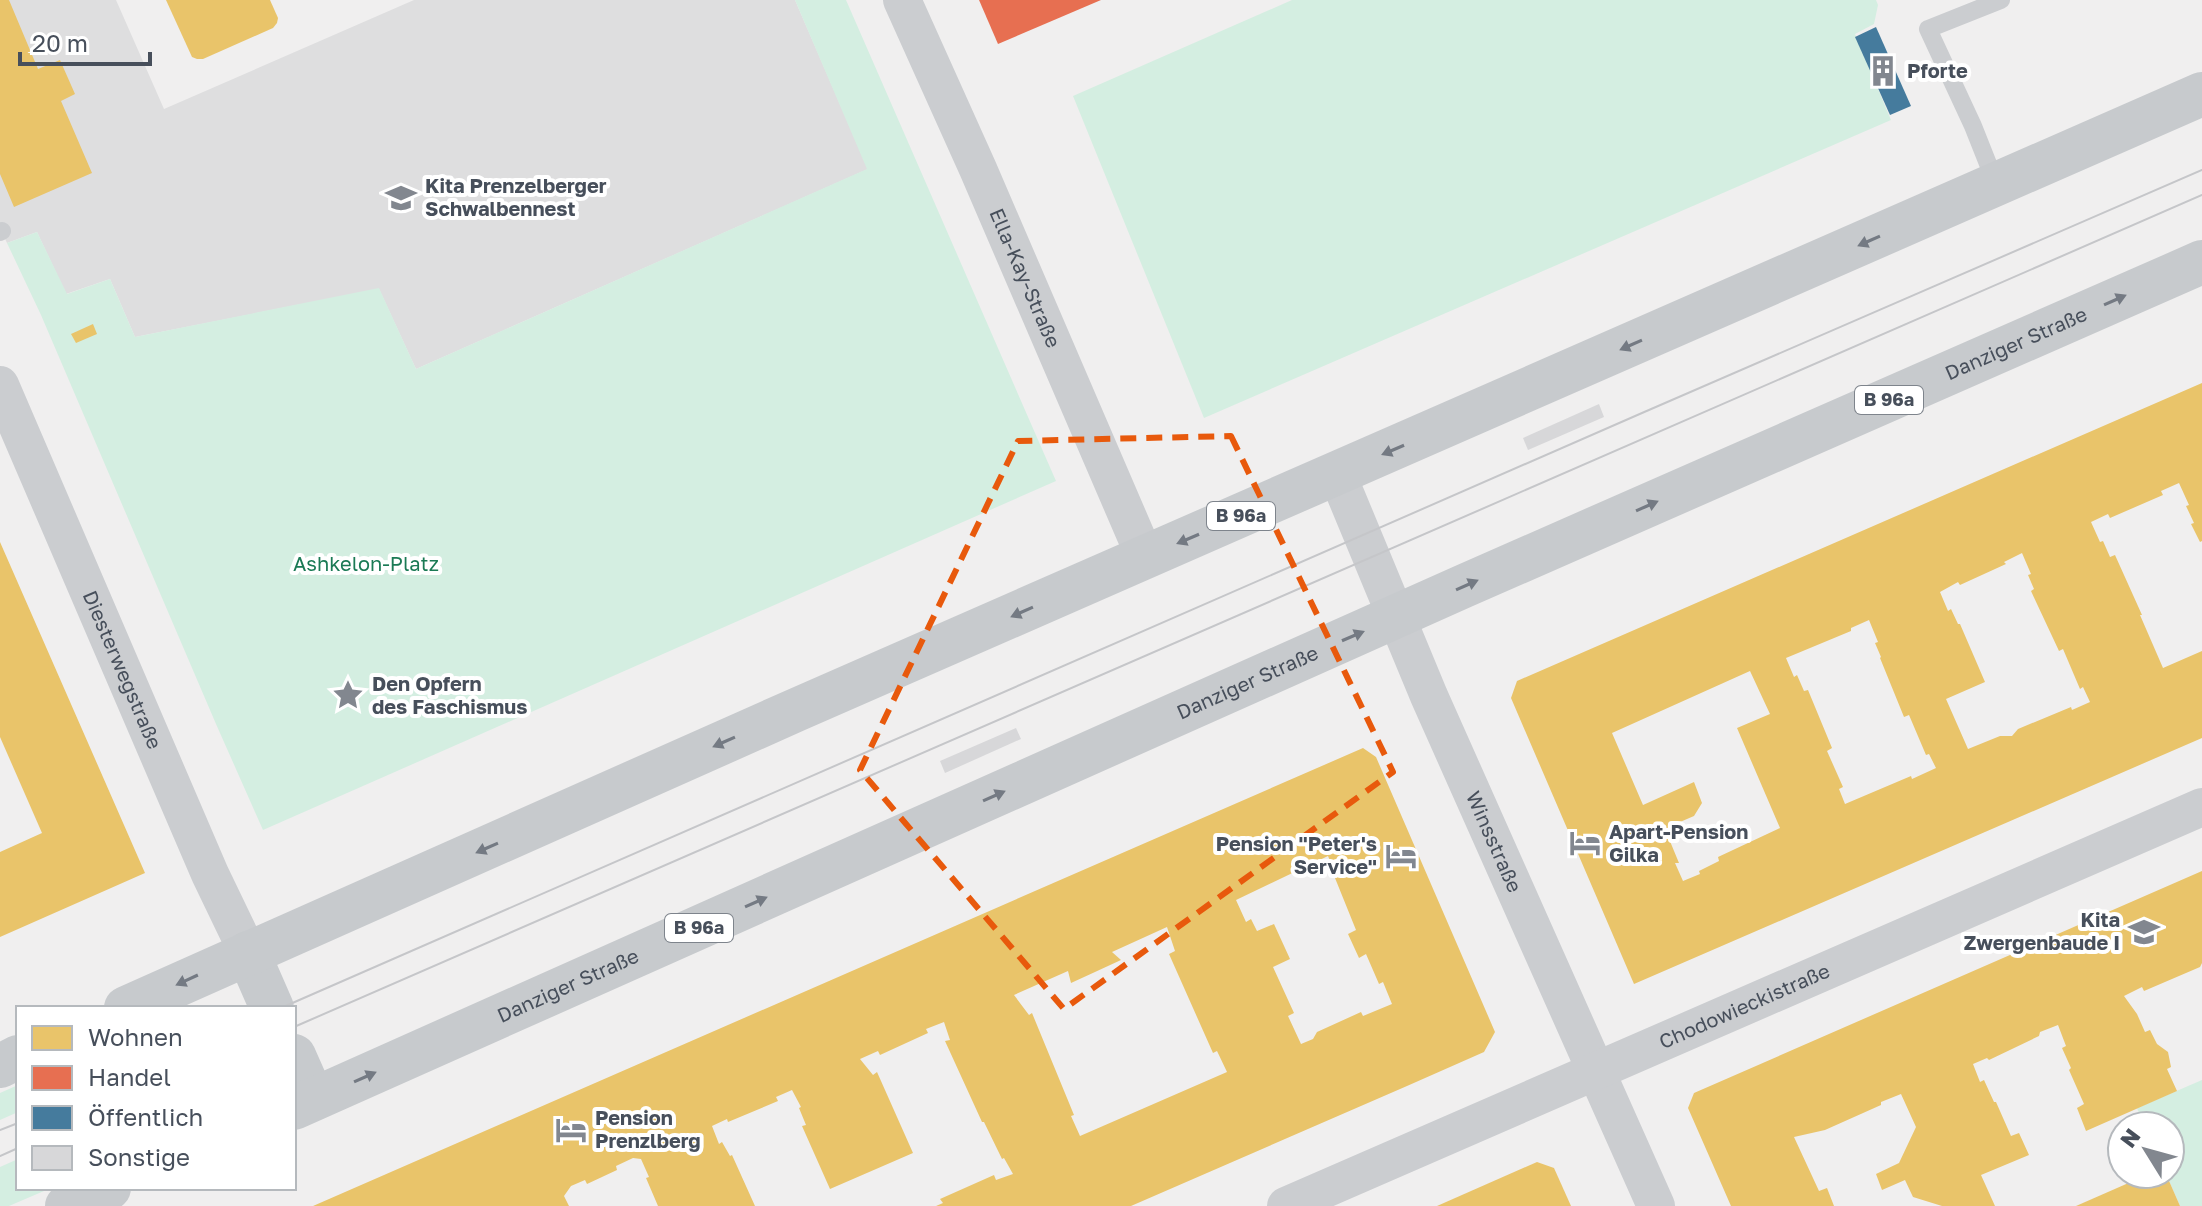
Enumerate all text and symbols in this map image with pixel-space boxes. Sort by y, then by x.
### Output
scale bar [20,16,150,66]
text: 20 m [32,28,88,57]
building icon: Pforte [1866,54,1900,88]
place label: Pforte [1907,58,1968,82]
place label: Kita Prenzelberger Schwalbennest [425,173,607,220]
school or university icon: Kita Prenzelberger Schwalbennest [384,181,418,215]
street label: Ella-Kay-Straße [985,204,1066,351]
one-way arrow [1857,234,1881,247]
one-way arrow [2104,294,2127,307]
street label: Danziger Straße [1941,301,2090,384]
one-way arrow [1619,339,1643,352]
road number: B 96a [1855,386,1923,414]
one-way arrow [1381,443,1405,456]
one-way arrow [1635,499,1658,513]
road number: B 96a [1207,502,1275,530]
one-way arrow [1177,532,1200,545]
park label: Ashkelon-Platz [293,551,439,575]
one-way arrow [1455,579,1478,592]
street label: Diesterwegstraße [79,587,168,752]
one-way arrow [1010,605,1034,619]
one-way arrow [1342,630,1365,643]
street label: Danziger Straße [1172,640,1322,724]
place label: Den Opfern des Faschismus [372,671,527,718]
place icon: Den Opfern des Faschismus [331,678,365,712]
one-way arrow [713,735,736,749]
street label: Winsstraße [1462,787,1528,896]
one-way arrow [982,790,1006,803]
place label: Apart-Pension Gilka [1609,819,1748,866]
hotel icon: Apart-Pension Gilka [1568,826,1602,860]
place label: Pension "Peter's Service" [1216,831,1377,878]
hotel icon: Pension "Peter's Service" [1384,839,1418,873]
one-way arrow [475,841,499,854]
one-way arrow [745,896,768,909]
place label: Kita Zwergenbaude I [1964,907,2120,954]
road number: B 96a [665,914,733,942]
school or university icon: Kita Zwergenbaude I [2127,915,2161,949]
street label: Danziger Straße [493,943,642,1027]
street label: Chodowieckistraße [1655,958,1833,1053]
one-way arrow [175,973,199,987]
legend [16,1006,296,1190]
text: Wohnen [88,1022,183,1051]
text: Handel [88,1062,171,1091]
one-way arrow [354,1070,377,1083]
text: Öffentlich [88,1102,203,1131]
place label: Pension Prenzlberg [595,1105,701,1152]
north arrow [2106,1110,2186,1190]
hotel icon: Pension Prenzlberg [554,1113,588,1147]
text: N [2114,1123,2145,1152]
text: Sonstige [88,1142,190,1171]

